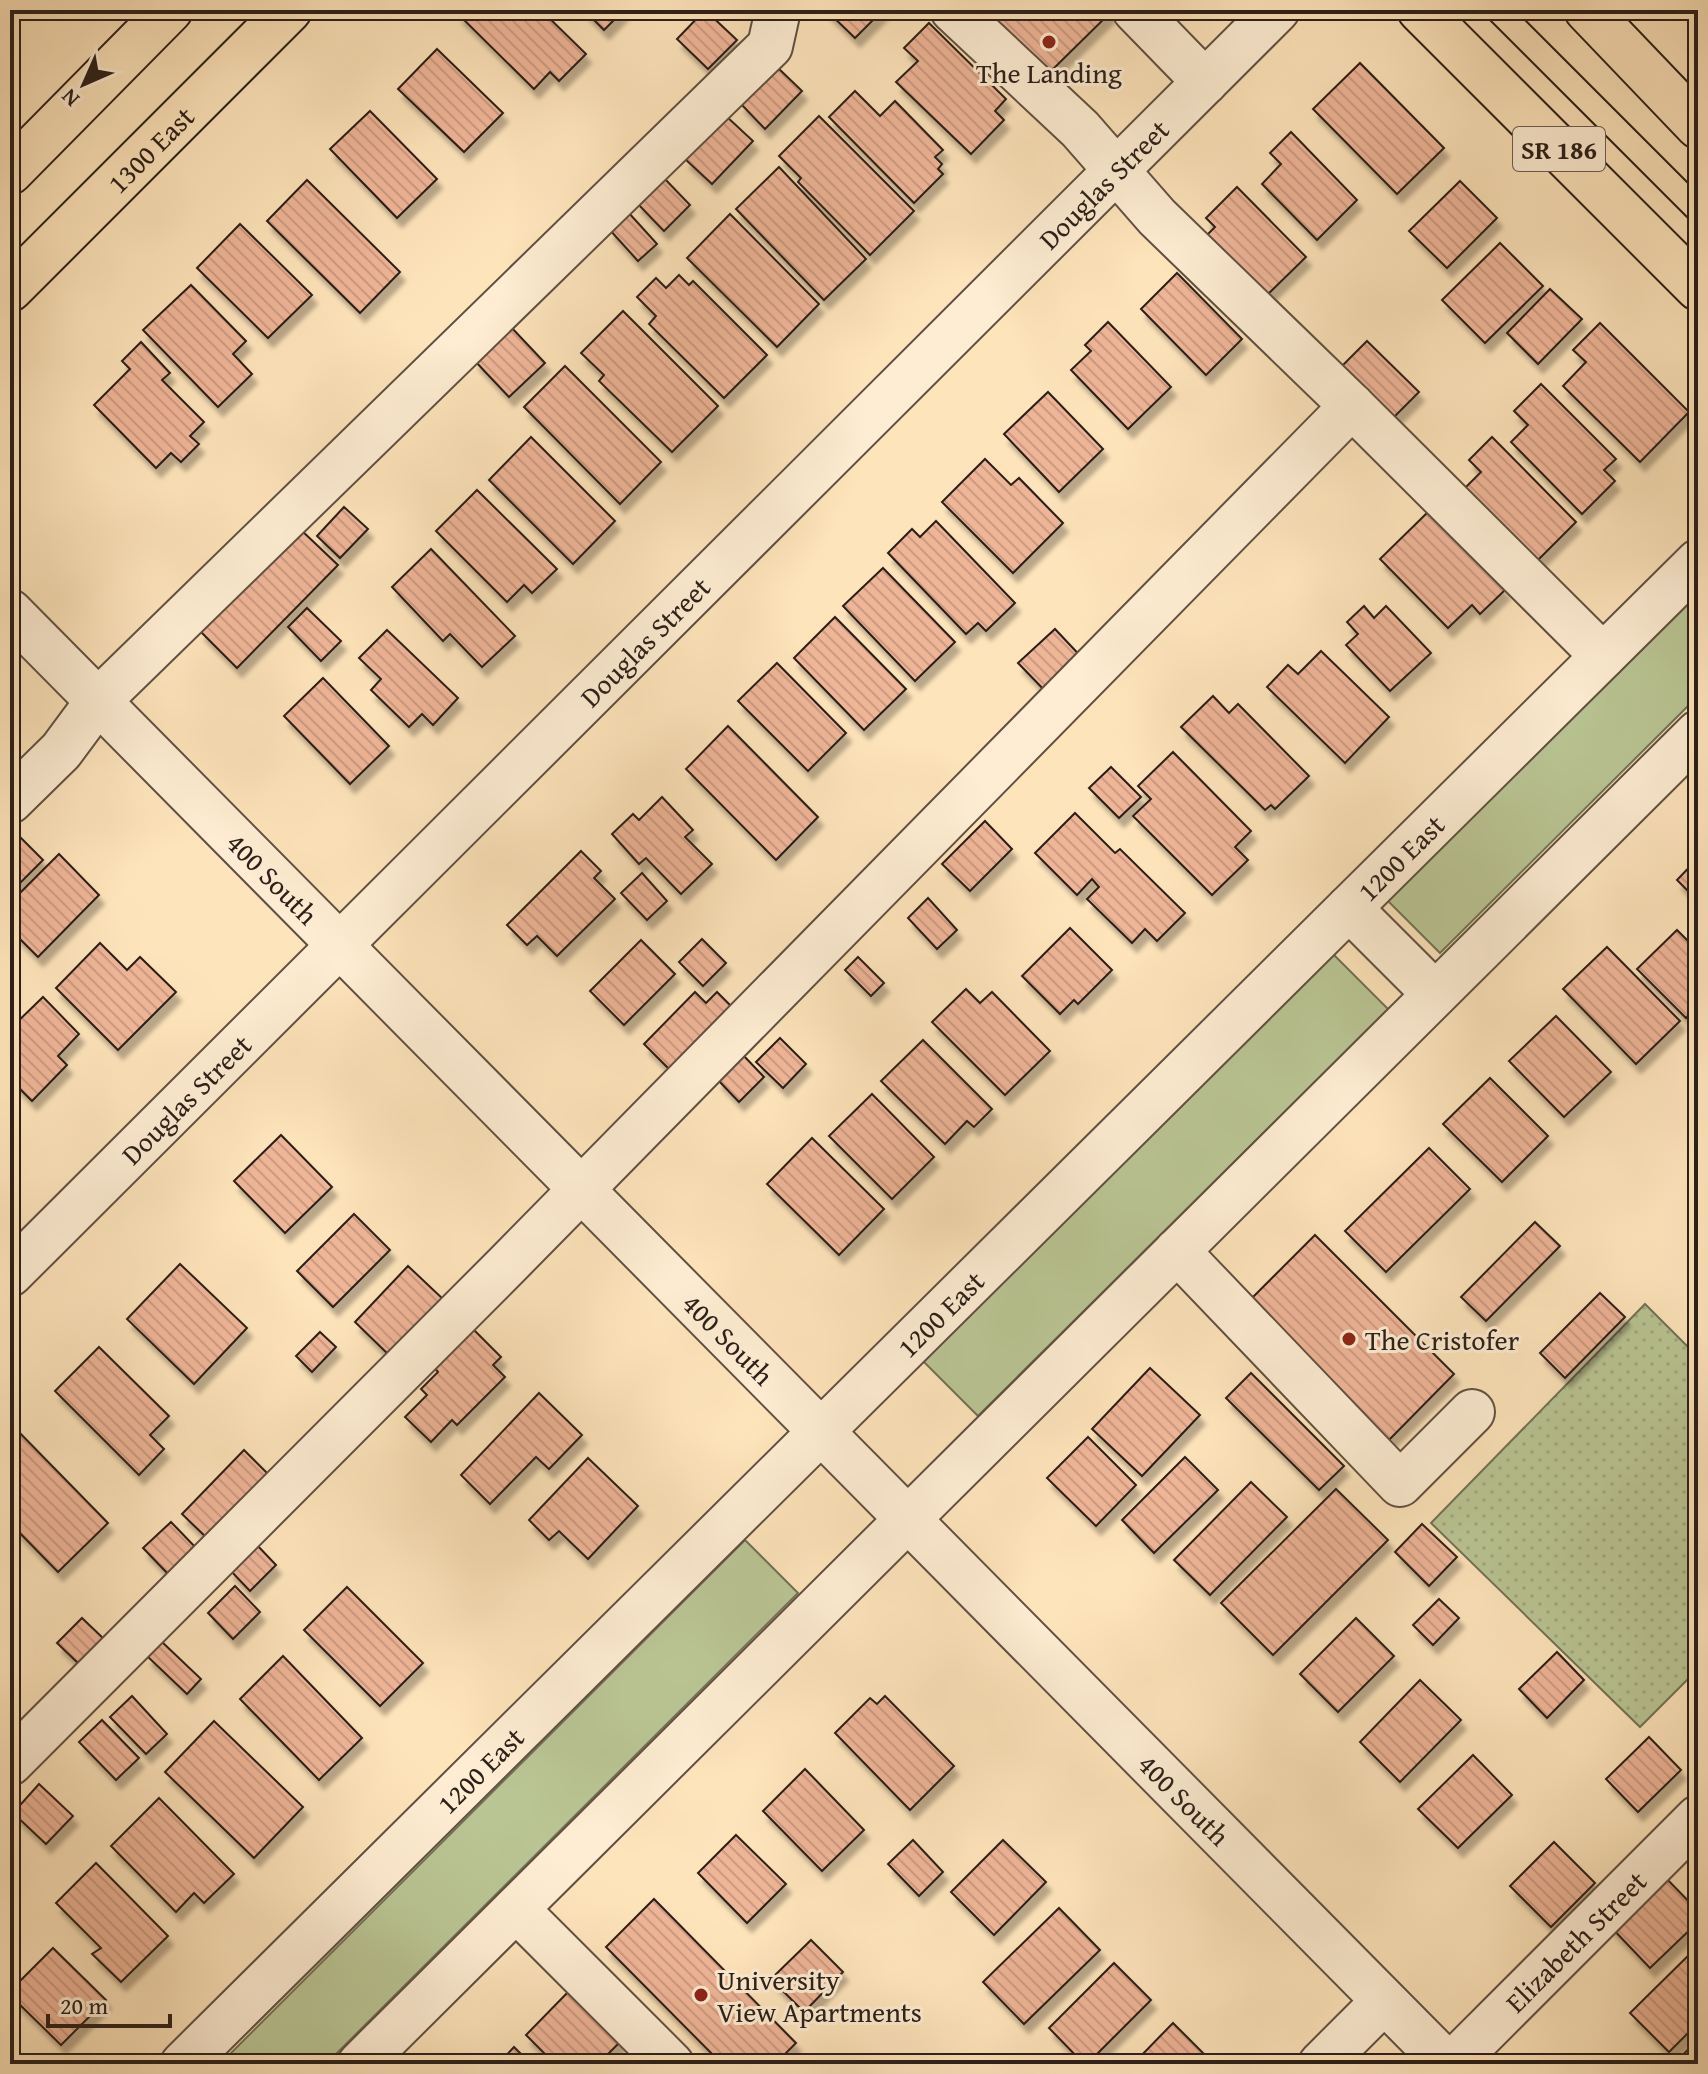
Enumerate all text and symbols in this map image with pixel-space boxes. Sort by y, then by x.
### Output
marker: The Landing [1040,33,1058,51]
north arrow [44,44,124,124]
place label: The Landing [976,52,1122,93]
text: N [53,81,86,115]
street label: 1300 East [97,96,203,202]
street label: Douglas Street [1029,109,1178,258]
road number: SR 186 [1513,127,1605,171]
street label: Douglas Street [570,567,719,716]
street label: 1200 East [1347,804,1453,910]
street label: 400 South [218,822,328,933]
street label: Douglas Street [111,1024,260,1173]
street label: 1200 East [887,1261,993,1366]
street label: 400 South [674,1283,784,1394]
place label: The Cristofer [1365,1319,1520,1360]
marker: The Cristofer [1340,1330,1358,1348]
street label: 1200 East [427,1717,533,1822]
street label: 400 South [1130,1744,1240,1855]
street label: Elizabeth Street [1495,1861,1655,2021]
place label: University View Apartments [717,1959,922,2032]
scale bar [48,1978,170,2028]
marker: University View Apartments [692,1986,710,2004]
text: 20 m [60,1988,108,2023]

